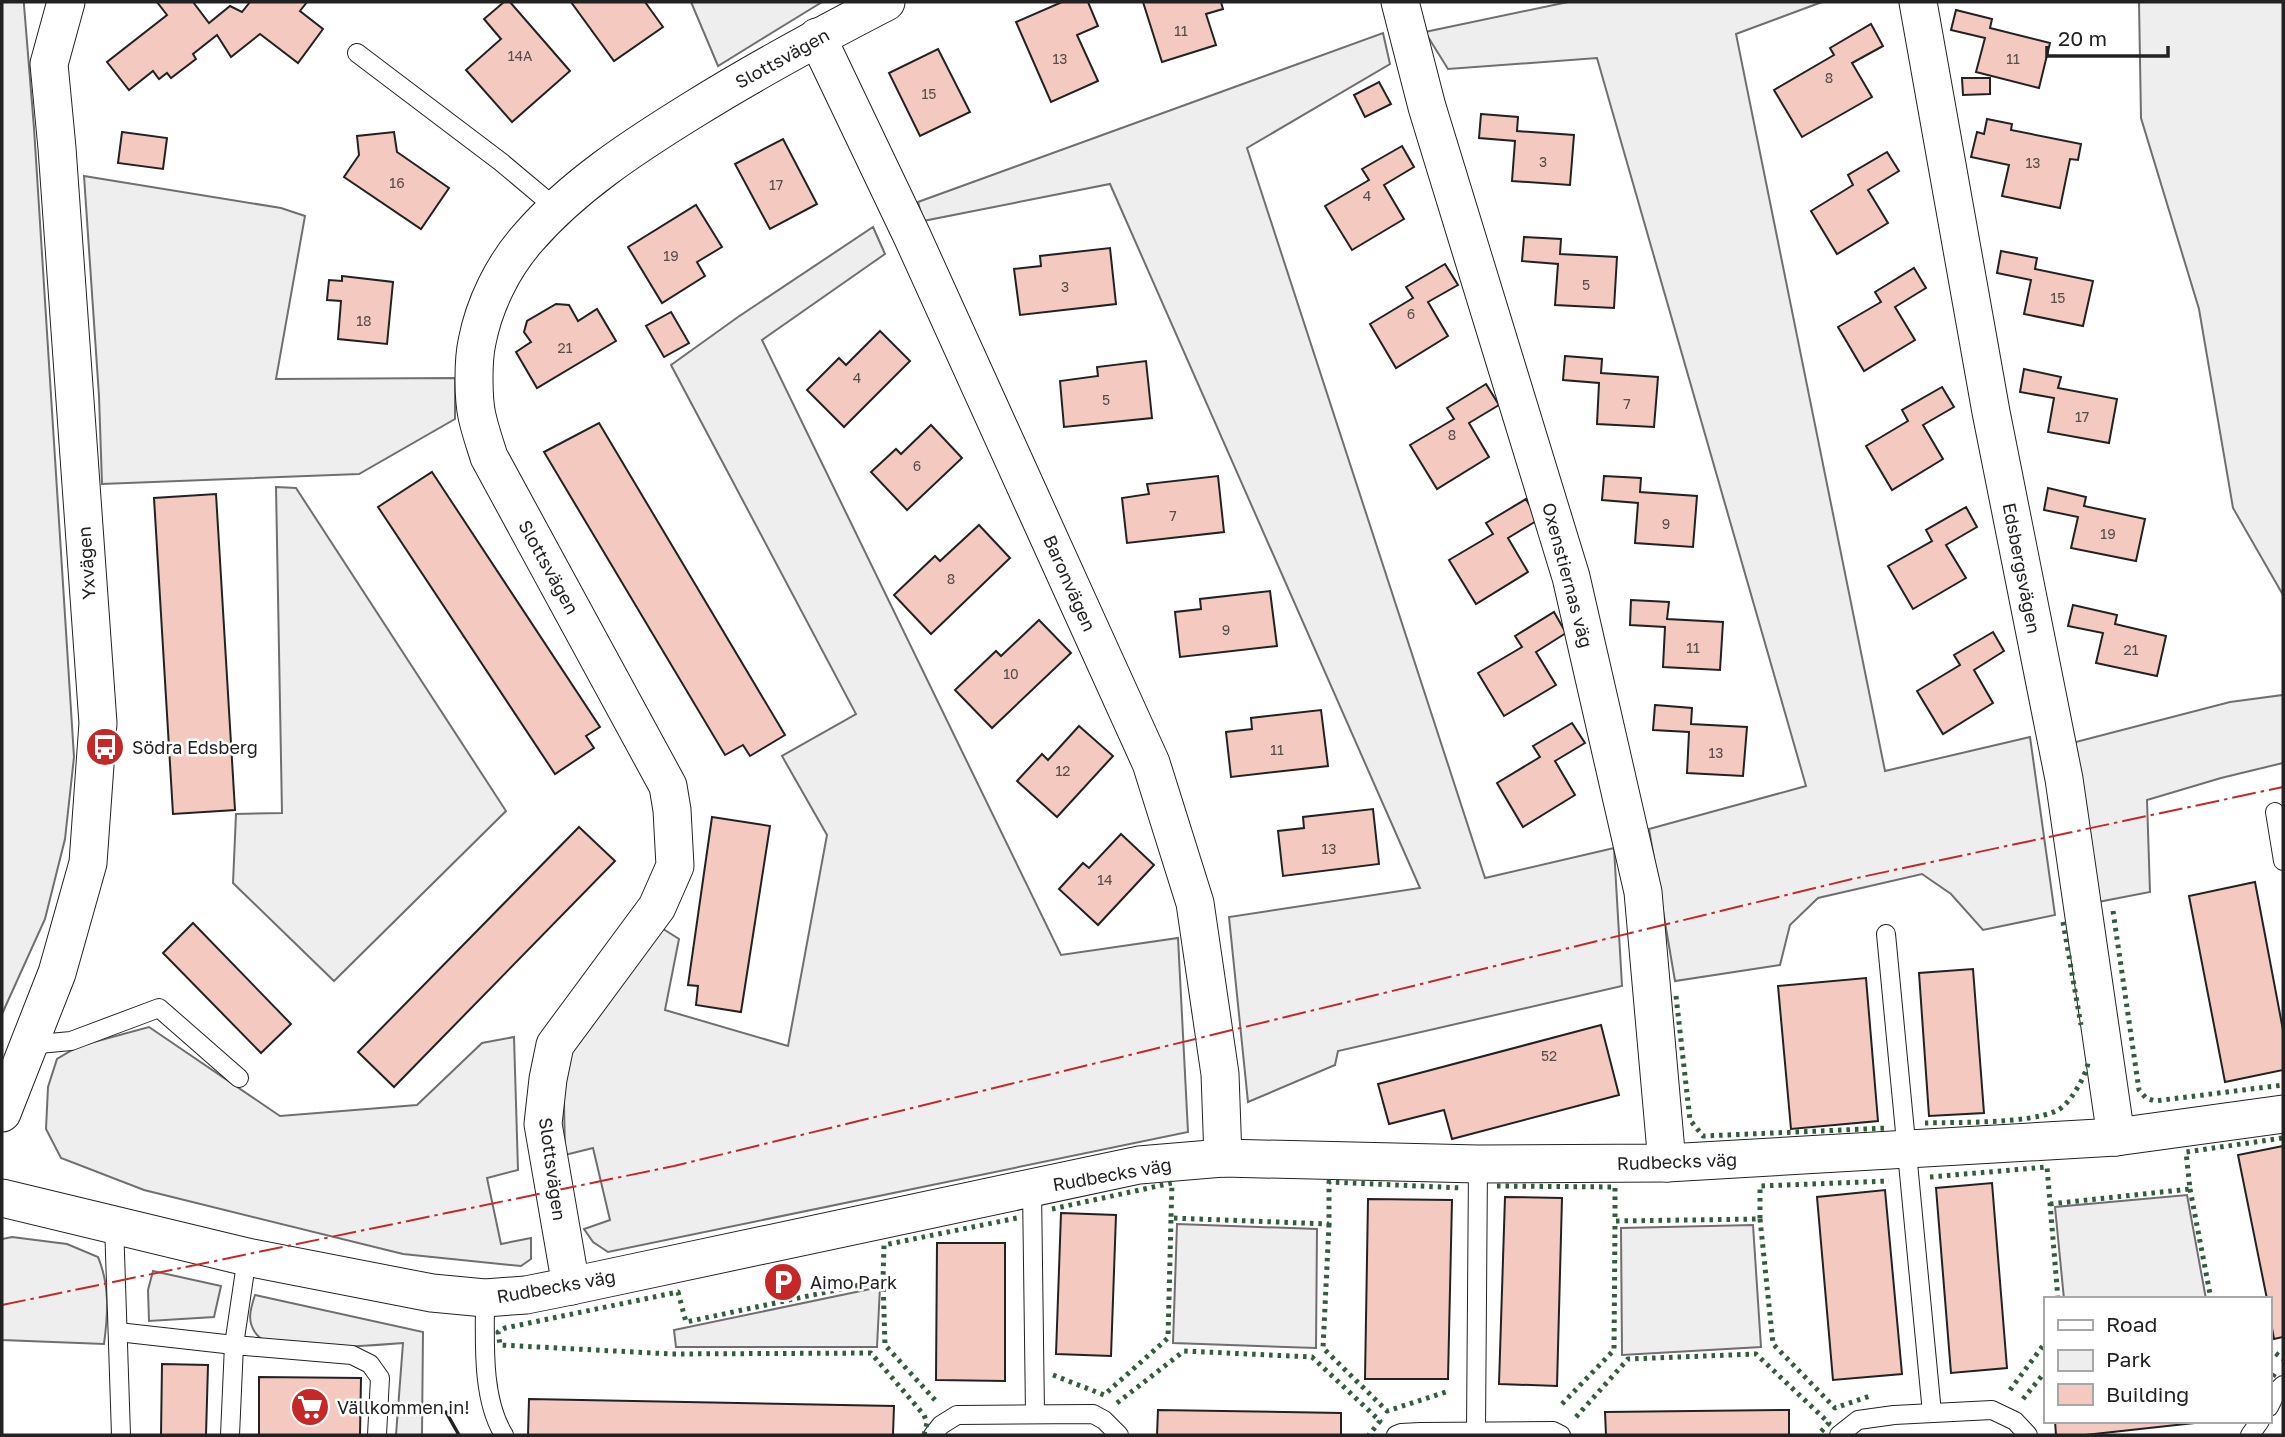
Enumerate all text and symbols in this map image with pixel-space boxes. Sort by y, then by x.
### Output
scale bar [2047,14,2168,58]
house number: 11 [1174,22,1188,39]
street label: Slottsvägen [731,23,833,93]
text: 20 m [2058,25,2107,51]
house number: 14A [508,47,533,64]
house number: 13 [1053,50,1067,67]
house number: 11 [2006,50,2020,67]
house number: 8 [1825,69,1833,86]
house number: 15 [922,85,936,102]
house number: 3 [1539,153,1547,170]
house number: 13 [2026,154,2040,171]
house number: 16 [389,174,405,191]
house number: 17 [769,176,783,193]
house number: 4 [1363,187,1371,204]
house number: 19 [663,247,679,264]
house number: 5 [1582,276,1590,293]
house number: 3 [1061,278,1069,295]
house number: 15 [2051,289,2065,306]
house number: 6 [1407,305,1415,322]
house number: 18 [356,312,372,329]
house number: 21 [558,339,573,356]
house number: 4 [853,369,861,386]
house number: 5 [1102,391,1110,408]
house number: 7 [1623,395,1631,412]
house number: 17 [2075,408,2089,425]
house number: 8 [1448,426,1456,443]
house number: 6 [913,457,921,474]
street label: Oxenstiernas väg [1538,500,1598,650]
street label: Edsbergsvägen [1999,501,2045,635]
house number: 7 [1169,507,1177,524]
house number: 9 [1662,515,1670,532]
street label: Slottsvägen [514,516,584,618]
house number: 19 [2100,525,2116,542]
street label: Yxvägen [72,526,100,600]
street label: Baronvägen [1039,531,1101,635]
house number: 8 [947,570,955,587]
house number: 9 [1222,621,1230,638]
house number: 11 [1686,639,1700,656]
house number: 21 [2124,641,2139,658]
house number: 10 [1003,665,1019,682]
bus stop icon: Södra Edsberg [84,726,126,768]
place label: Södra Edsberg [132,736,258,758]
house number: 11 [1270,741,1284,758]
house number: 13 [1709,744,1723,761]
house number: 12 [1056,762,1070,779]
house number: 13 [1322,840,1336,857]
house number: 14 [1097,871,1113,888]
house number: 52 [1541,1047,1557,1064]
street label: Slottsvägen [535,1116,571,1222]
street label: Rudbecks väg [1616,1148,1738,1174]
street label: Rudbecks väg [1051,1153,1173,1195]
parking icon: Aimo Park [762,1261,804,1303]
street label: Rudbecks väg [495,1265,617,1307]
place label: Aimo Park [810,1271,897,1293]
legend [2044,1297,2271,1423]
text: Road [2106,1311,2157,1337]
text: Park [2106,1346,2152,1372]
text: Building [2106,1381,2189,1407]
supermarket icon: Vällkommen in! [289,1386,331,1428]
place label: Vällkommen in! [337,1396,470,1418]

